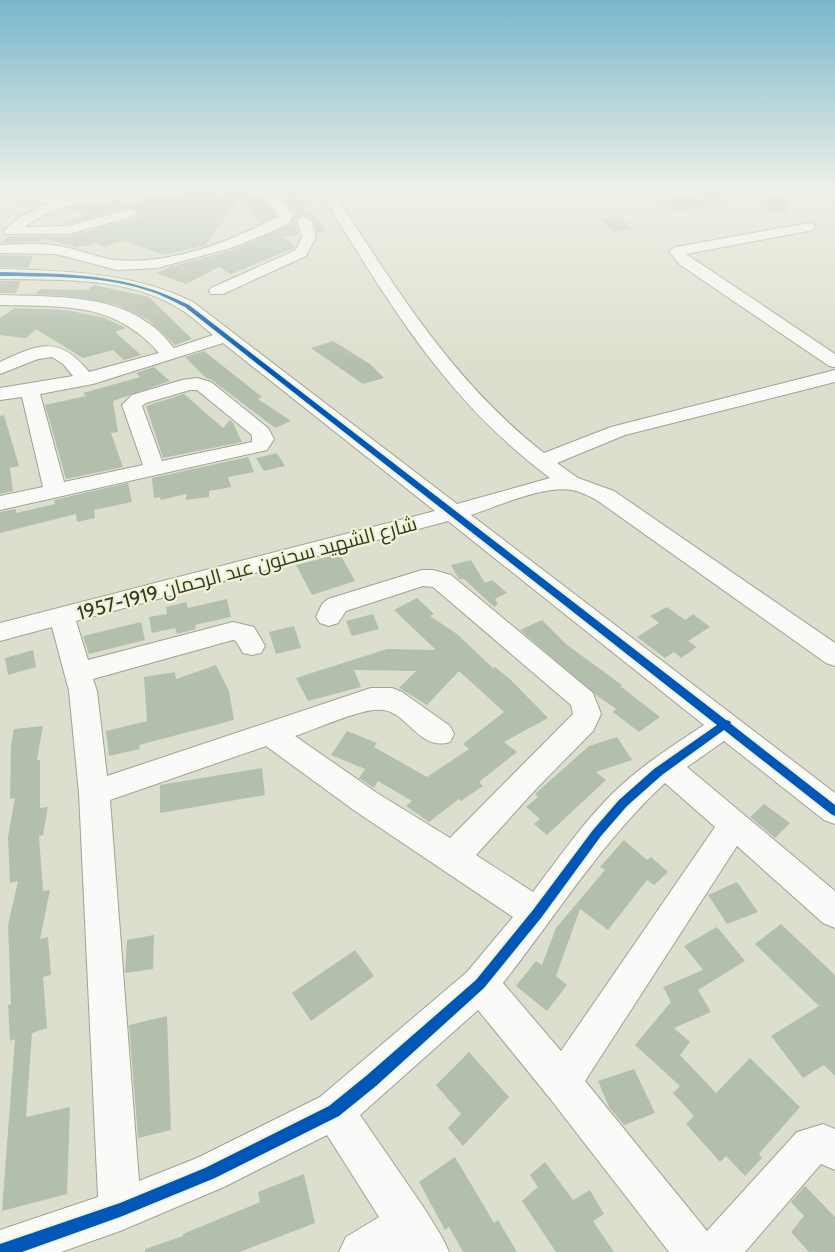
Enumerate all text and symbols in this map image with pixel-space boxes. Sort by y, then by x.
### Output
street label: شارع الشهيد سحنون عبد الرحمان 1919-1957 [75,511,420,627]

